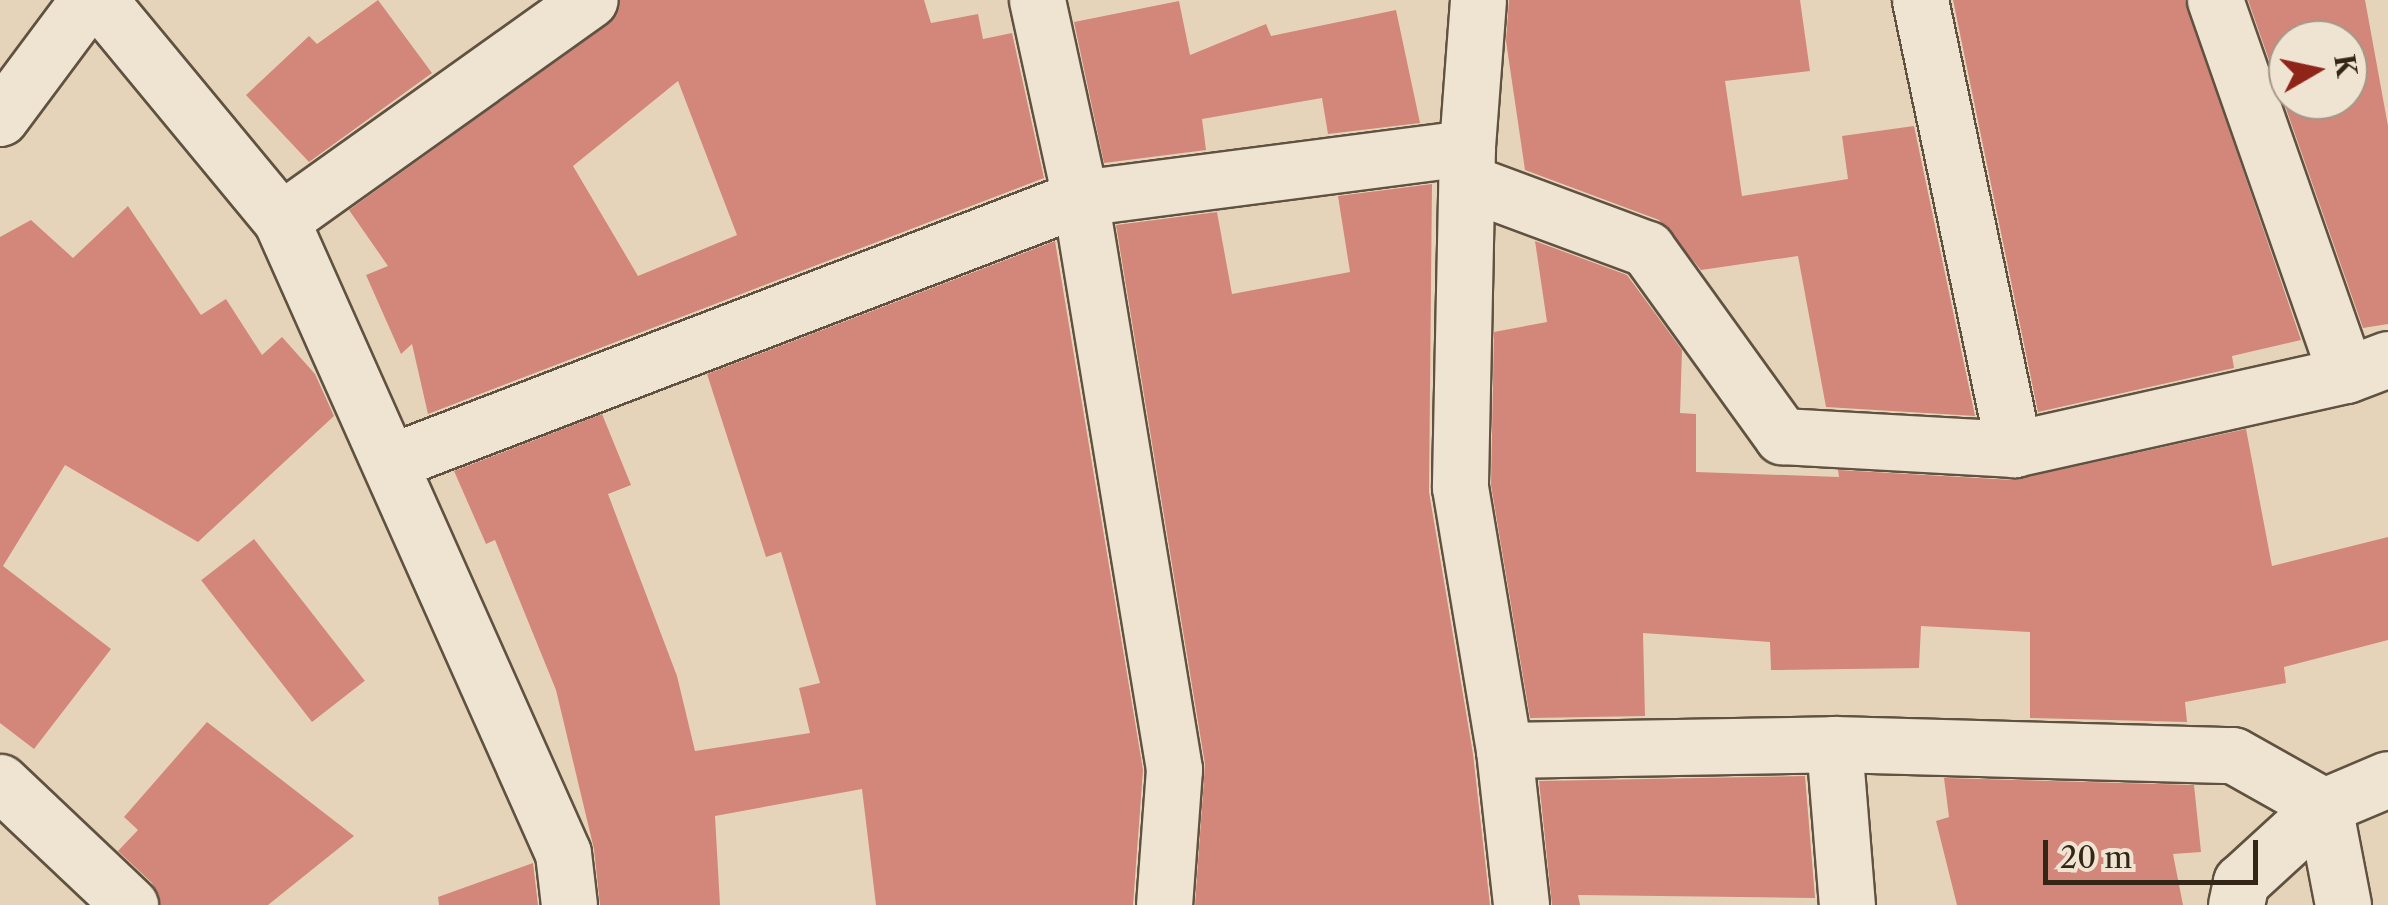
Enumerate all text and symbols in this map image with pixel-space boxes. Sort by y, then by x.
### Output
north arrow [2268,20,2368,120]
text: K [2327,52,2364,79]
scale bar [2048,820,2263,882]
text: 20 m [2060,839,2132,876]

